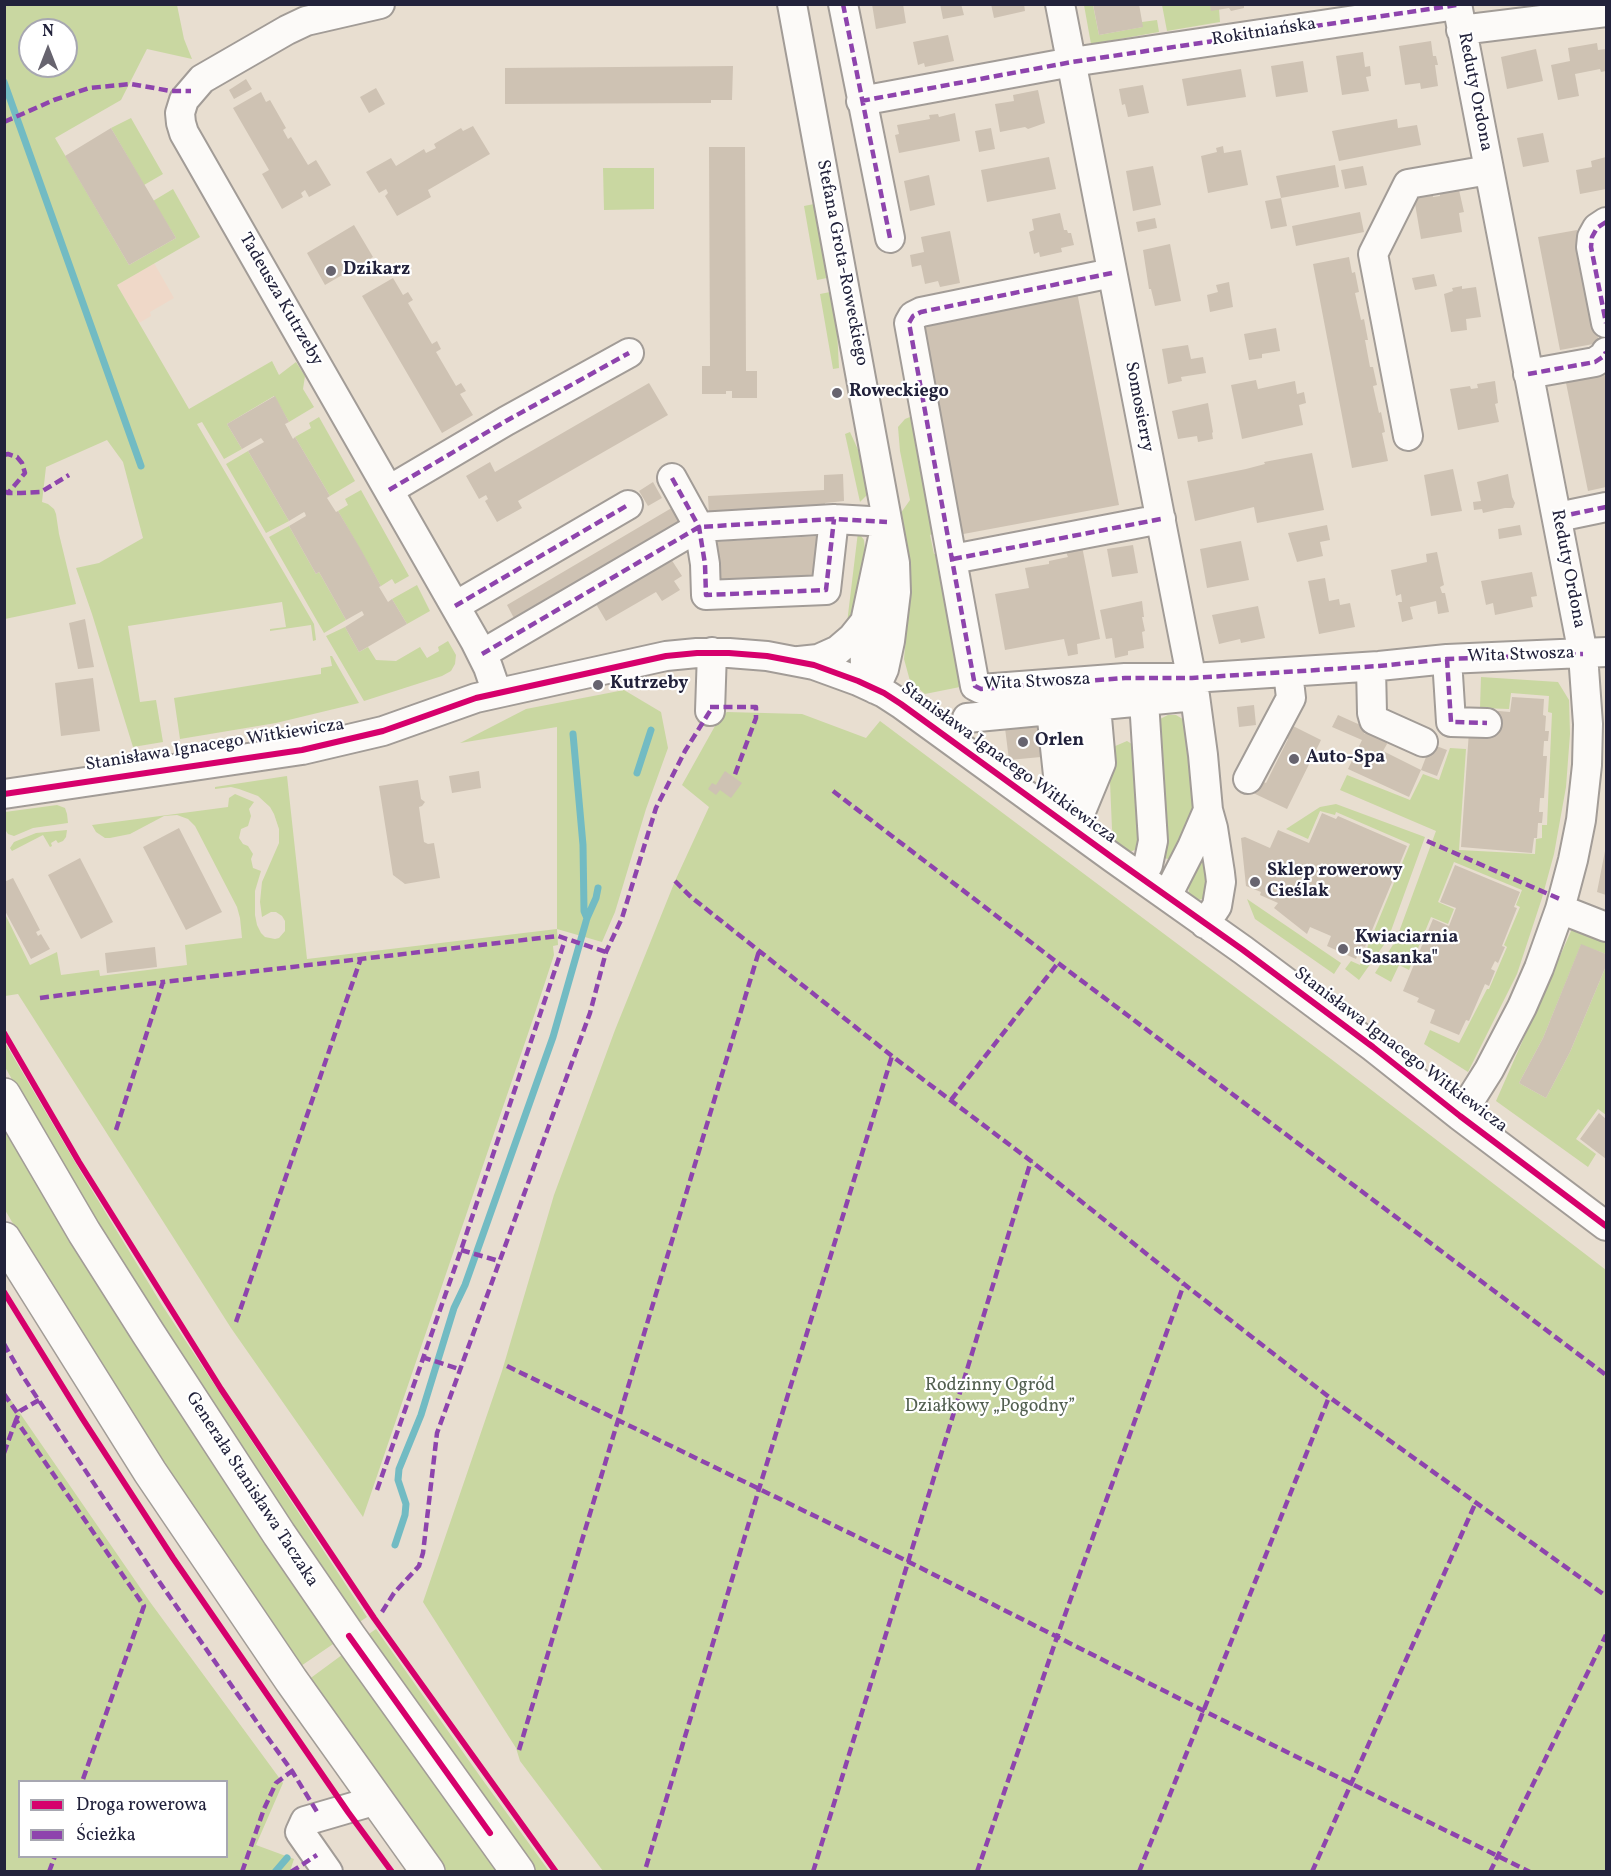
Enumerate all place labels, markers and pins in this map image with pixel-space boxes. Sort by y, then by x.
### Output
place label: Dzikarz [343,260,410,282]
marker: Dzikarz [324,264,338,278]
place label: Roweckiego [849,382,949,404]
marker: Roweckiego [830,386,844,400]
place label: Kutrzeby [610,674,688,696]
marker: Kutrzeby [591,678,605,692]
place label: Orlen [1035,731,1084,753]
marker: Orlen [1016,735,1030,749]
place label: Auto-Spa [1306,748,1385,770]
marker: Auto-Spa [1287,752,1301,766]
place label: Sklep rowerowy Cieślak [1267,861,1403,904]
marker: Sklep rowerowy Cieślak [1248,875,1262,889]
place label: Kwiaciarnia "Sasanka" [1355,928,1458,970]
marker: Kwiaciarnia "Sasanka" [1336,942,1350,956]

